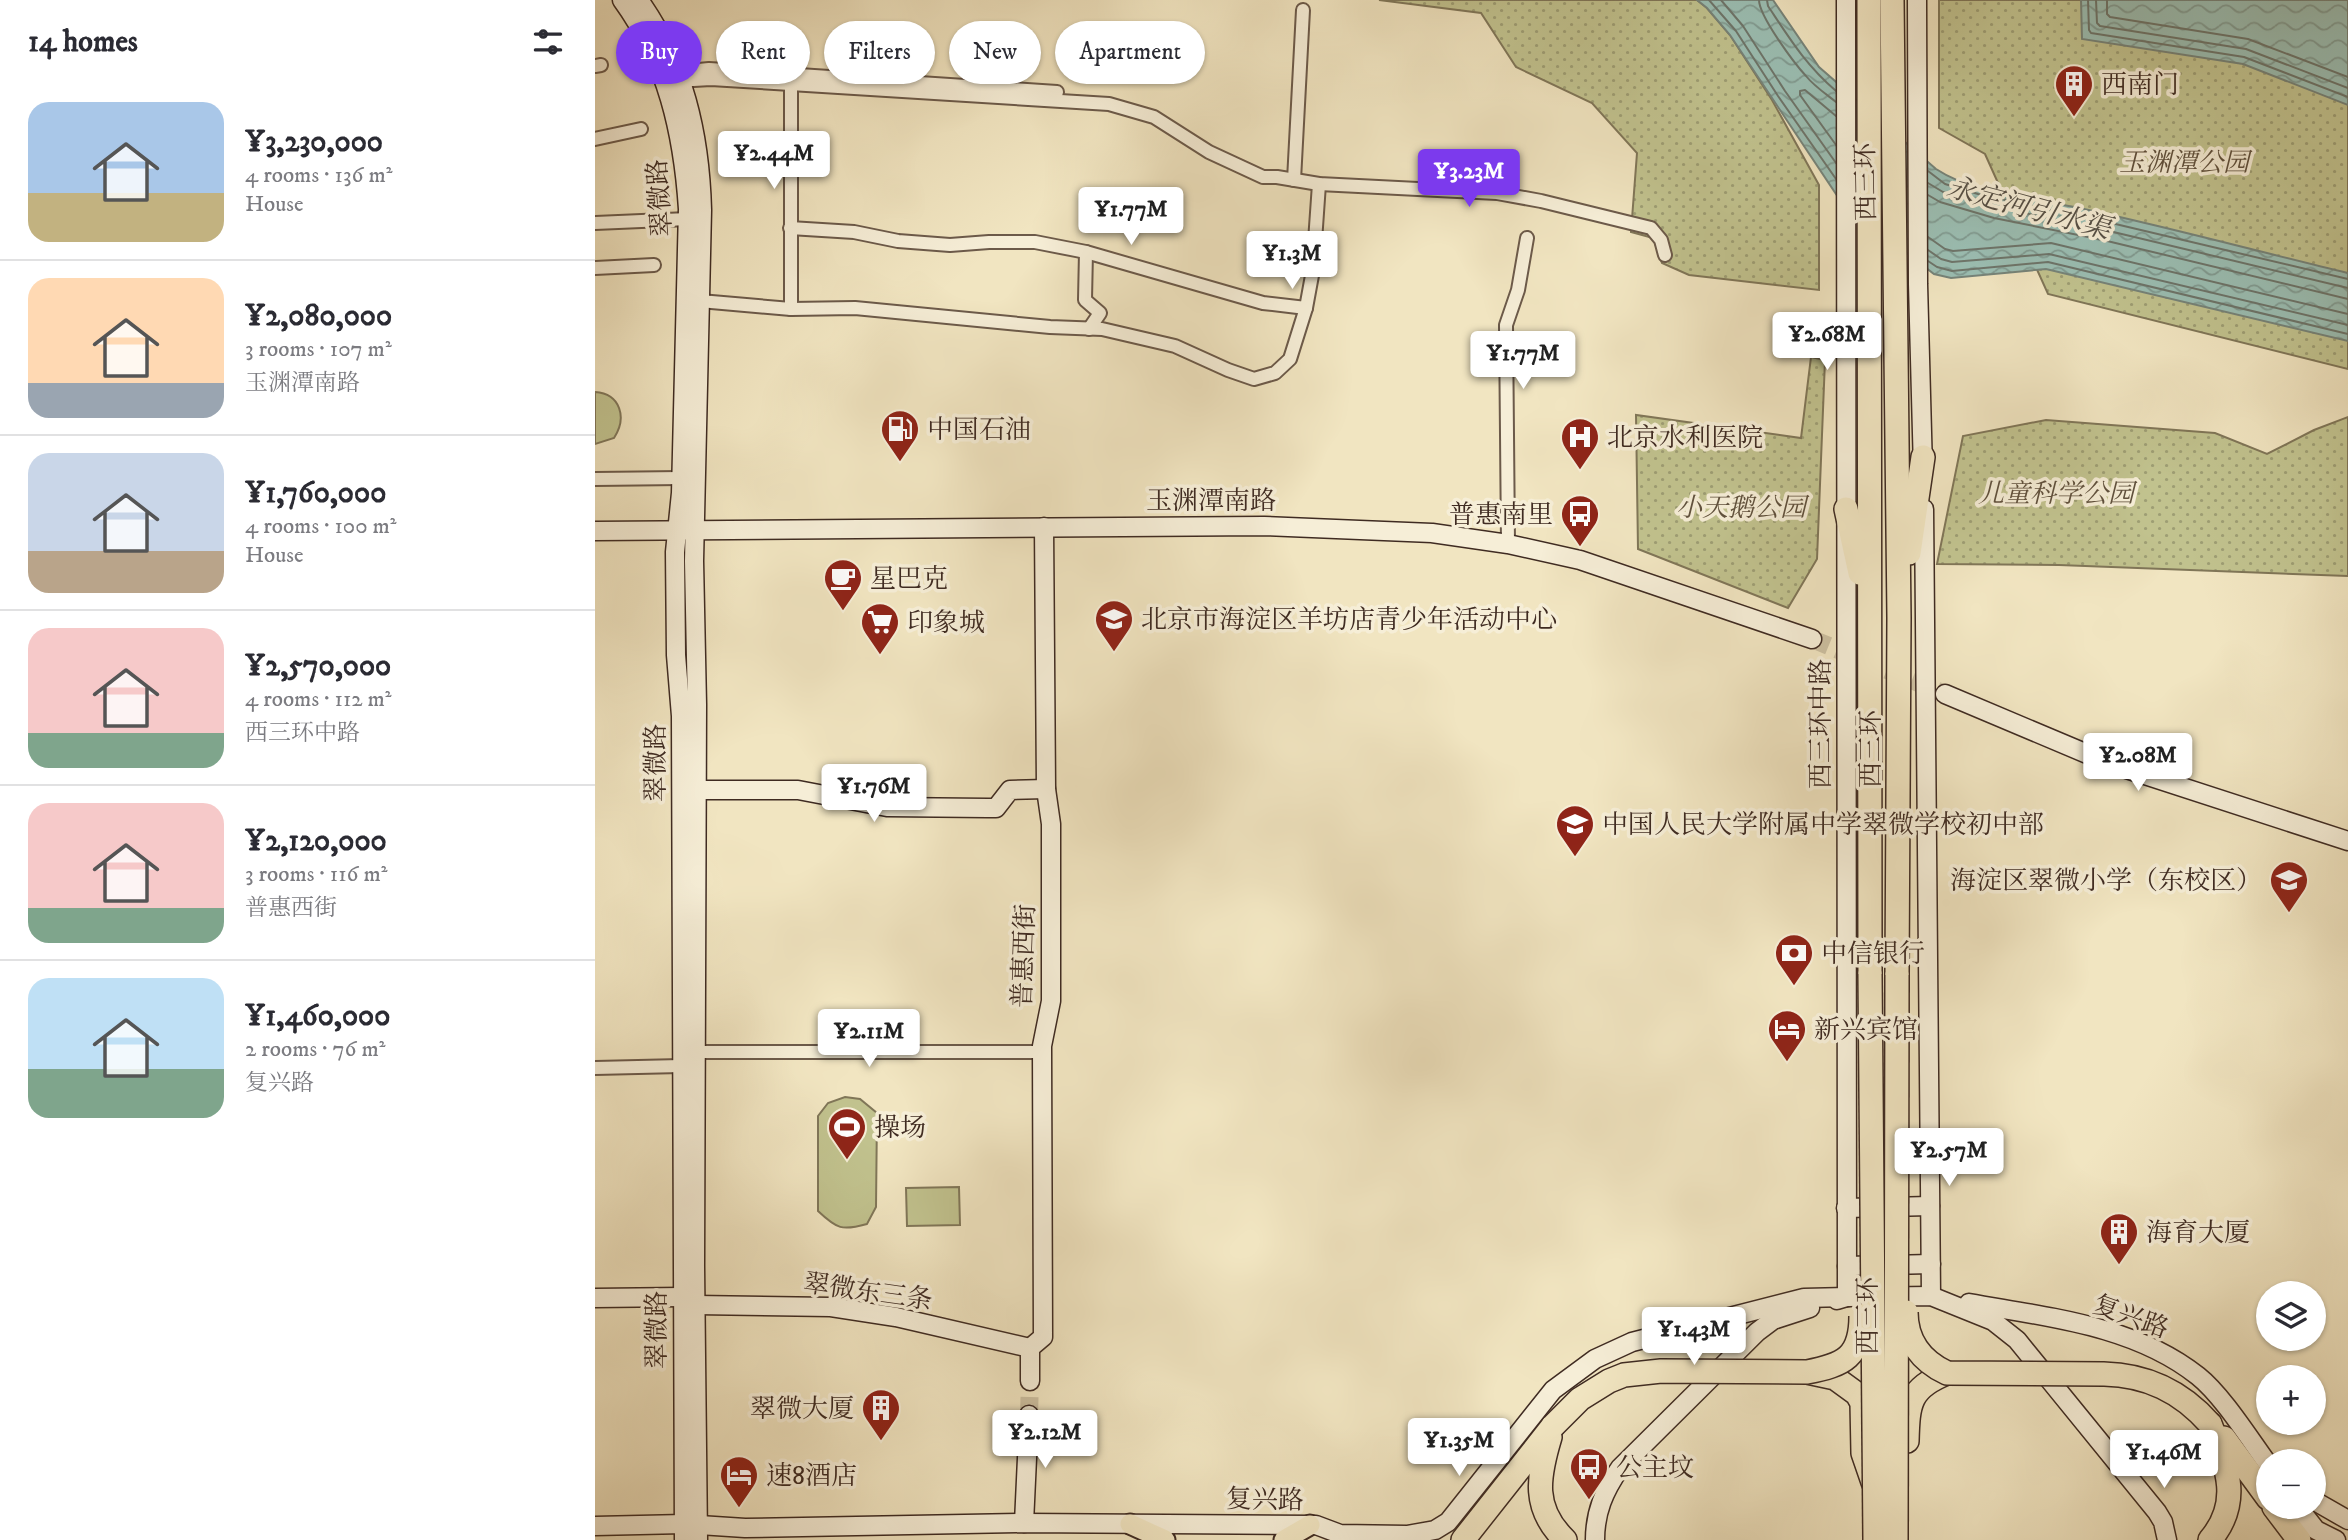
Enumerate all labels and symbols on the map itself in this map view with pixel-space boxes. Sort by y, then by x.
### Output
building icon: 西南门 [2053,63,2095,118]
place label: 西南门 [2101,69,2179,102]
pin: ¥2.44M [717,132,831,191]
street label: 西三环 [1849,143,1884,221]
park label: 玉渊潭公园 [2119,147,2253,180]
pin: ¥3.23M [1412,150,1526,209]
street label: 翠微路 [641,158,680,238]
water label: 永定河引水渠 [1943,170,2118,248]
pin: ¥1.77M [1074,188,1188,247]
pin: ¥1.3M [1243,232,1341,291]
pin: ¥2.68M [1770,312,1884,372]
pin: ¥1.77M [1466,332,1580,391]
fuel station icon: 中国石油 [879,408,921,463]
place label: 中国石油 [927,414,1031,447]
hospital icon: 北京水利医院 [1559,416,1601,471]
place label: 北京水利医院 [1607,422,1763,455]
park label: 儿童科学公园 [1978,478,2138,511]
street label: 玉渊潭南路 [1146,485,1276,518]
park label: 小天鹅公园 [1676,492,1810,525]
bus stop icon: 普惠南里 [1559,493,1601,548]
place label: 普惠南里 [1449,499,1553,532]
cafe icon: 星巴克 [822,557,864,612]
place label: 星巴克 [870,563,948,596]
school or university icon: 北京市海淀区羊坊店青少年活动中心 [1093,598,1135,653]
supermarket icon: 印象城 [859,601,901,656]
place label: 北京市海淀区羊坊店青少年活动中心 [1141,604,1557,637]
place label: 印象城 [907,607,985,640]
street label: 西三环中路 [1805,659,1838,789]
street label: 西三环 [1855,710,1888,788]
street label: 翠微路 [640,724,673,802]
pin: ¥2.08M [2081,734,2195,793]
pin: ¥1.76M [817,764,931,824]
school or university icon: 中国人民大学附属中学翠微学校初中部 [1554,803,1596,858]
place label: 中国人民大学附属中学翠微学校初中部 [1602,809,2044,842]
school or university icon: 海淀区翠微小学（东校区） [2268,859,2310,914]
place label: 海淀区翠微小学（东校区） [1950,865,2262,898]
street label: 普惠西街 [1006,904,1043,1009]
bank icon: 中信银行 [1773,932,1815,987]
place label: 中信银行 [1821,938,1925,971]
hotel icon: 新兴宾馆 [1766,1008,1808,1063]
pin: ¥2.11M [812,1010,926,1069]
place label: 新兴宾馆 [1814,1014,1918,1047]
sports icon: 操场 [826,1106,868,1161]
place label: 操场 [874,1112,926,1145]
pin: ¥2.57M [1892,1128,2006,1188]
building icon: 海育大厦 [2098,1211,2140,1266]
place label: 海育大厦 [2146,1217,2250,1250]
street label: 翠微东三条 [801,1267,934,1318]
street label: 西三环 [1852,1277,1885,1355]
street label: 复兴路 [2088,1289,2173,1346]
street label: 翠微路 [641,1291,674,1369]
pin: ¥1.43M [1637,1308,1751,1367]
building icon: 翠微大厦 [860,1387,902,1442]
place label: 翠微大厦 [750,1393,854,1426]
pin: ¥2.12M [988,1410,1102,1470]
pin: ¥1.35M [1402,1418,1516,1478]
pin: ¥1.46M [2107,1430,2221,1490]
bus stop icon: 公主坟 [1568,1446,1610,1501]
place label: 公主坟 [1616,1452,1694,1485]
hotel icon: 速8酒店 [718,1454,760,1509]
place label: 速8酒店 [766,1460,857,1493]
street label: 复兴路 [1226,1483,1304,1518]

